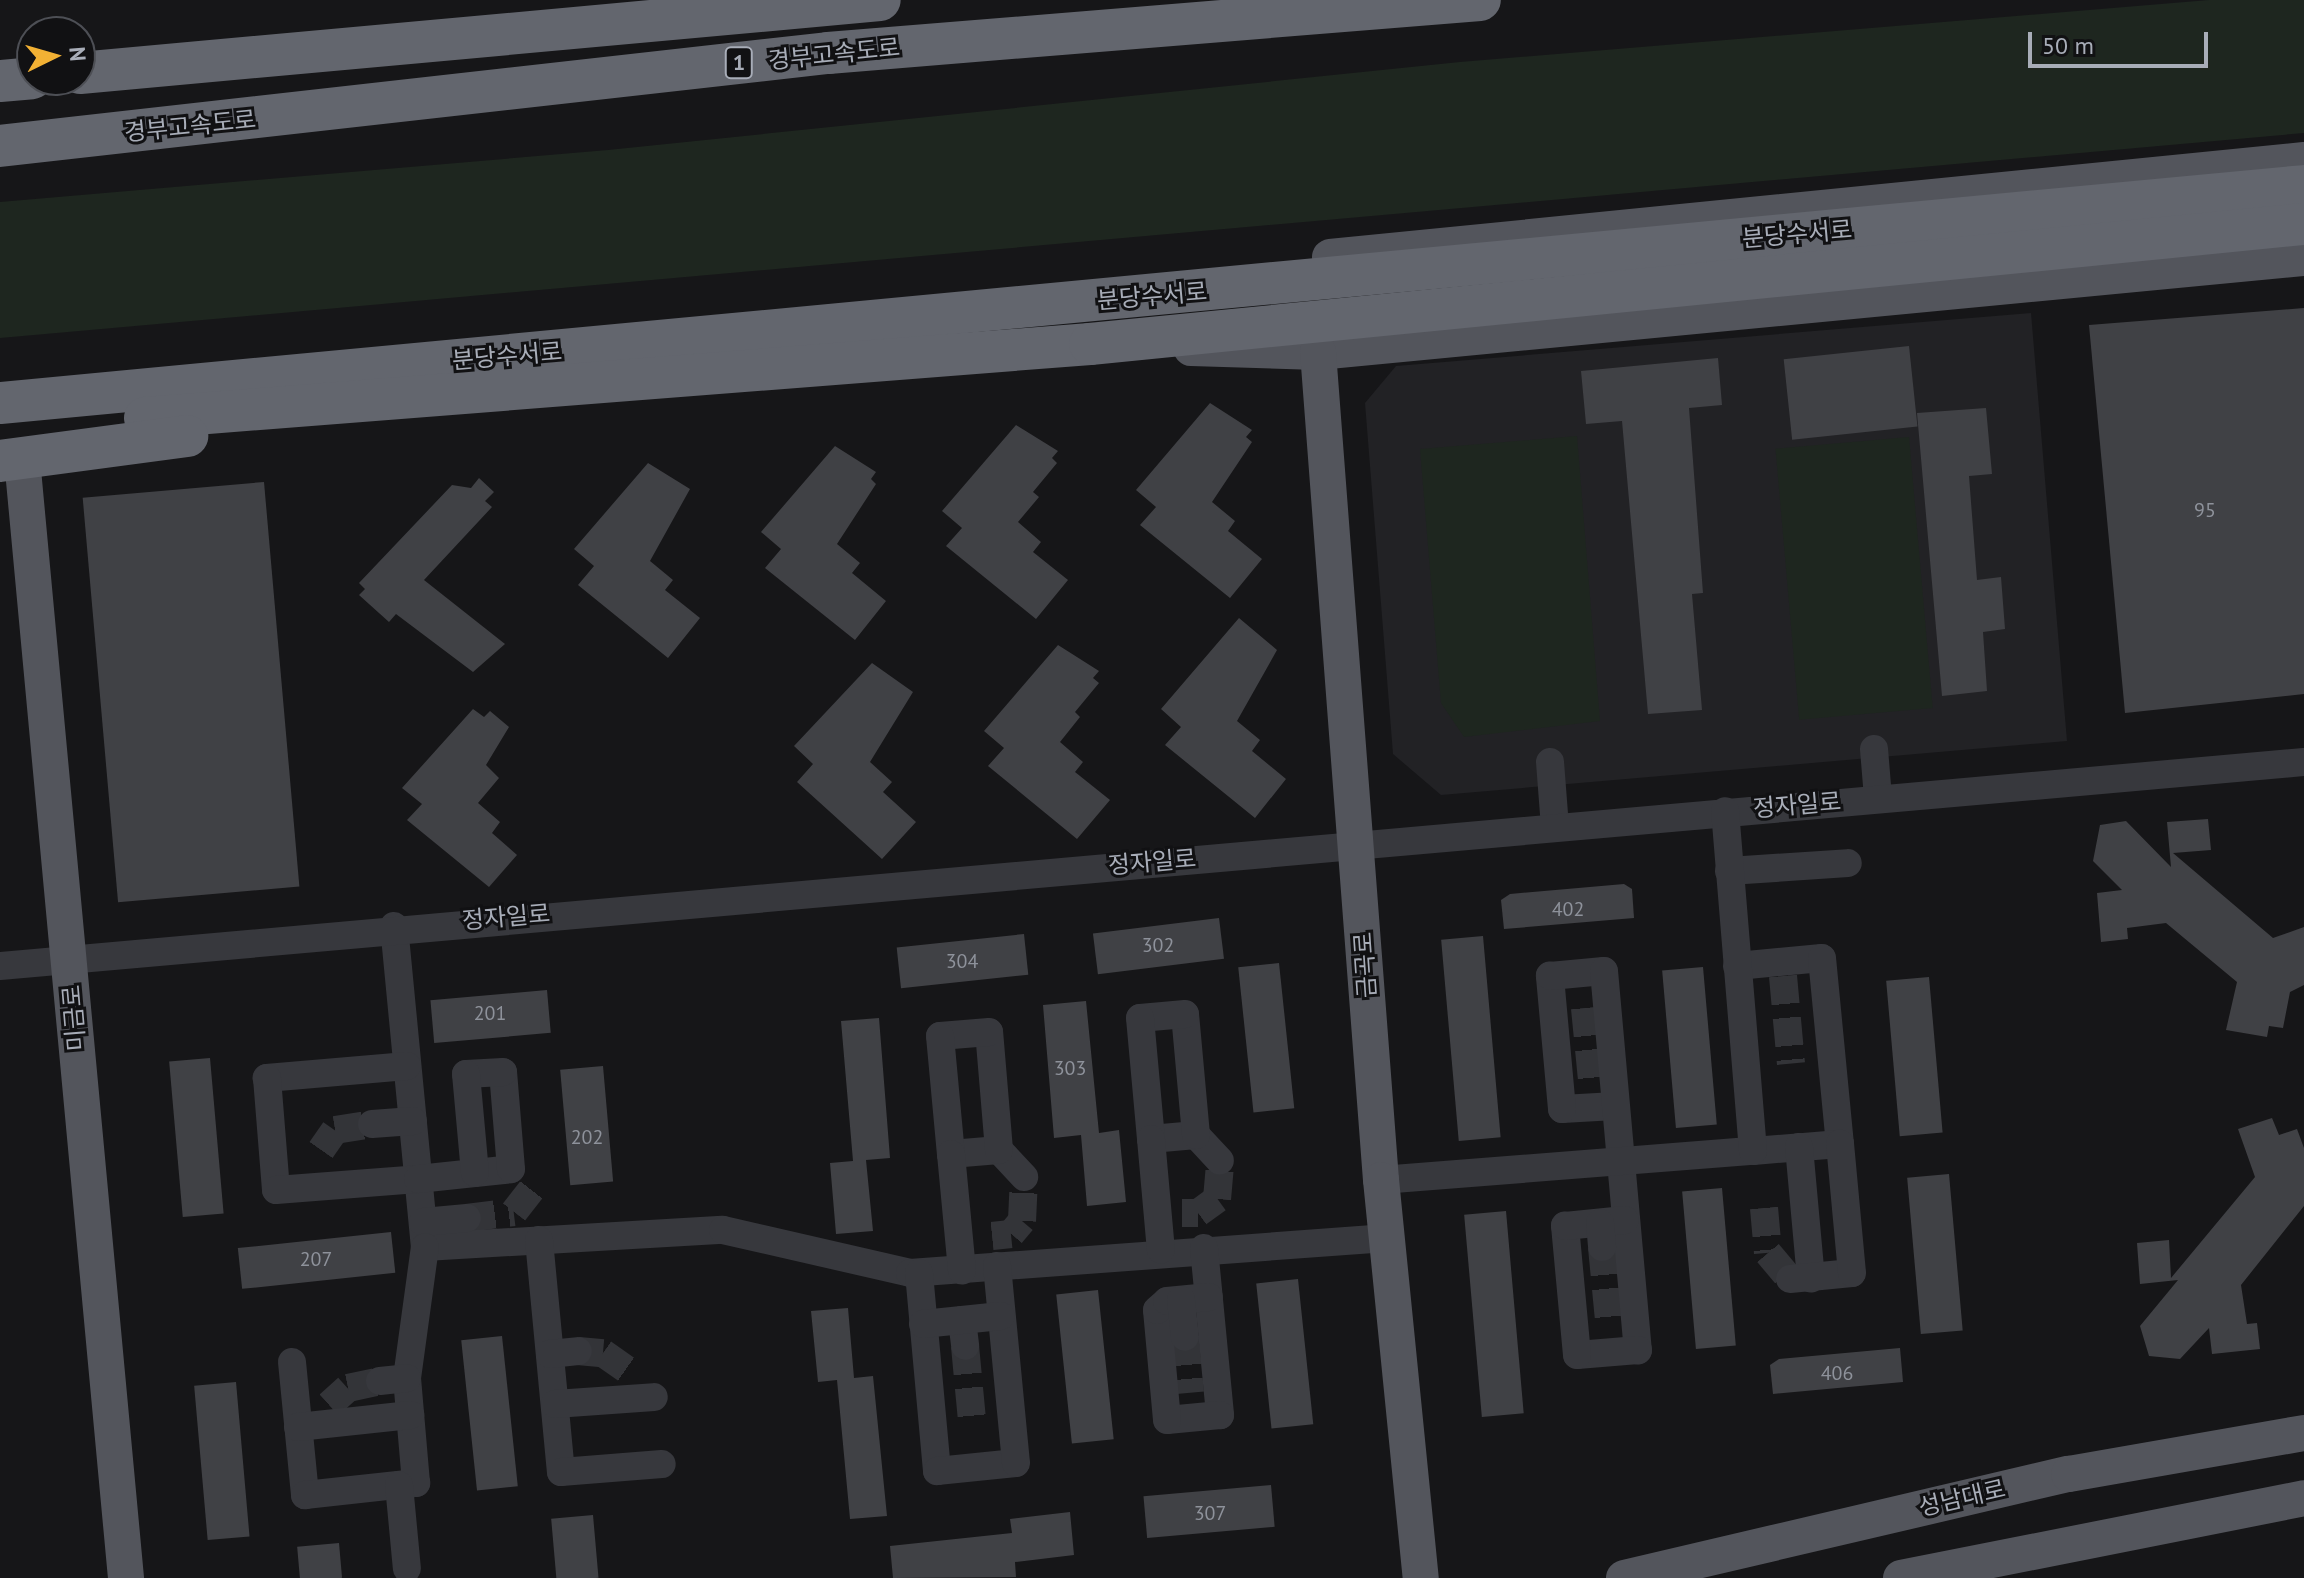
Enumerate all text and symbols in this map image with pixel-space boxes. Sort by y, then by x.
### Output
north arrow [16,16,96,96]
scale bar [2032,16,2212,66]
text: 50 m [2042,30,2094,61]
street label: 경부고속도로 [767,33,901,75]
road number: 1 [723,45,755,81]
text: N [63,46,92,63]
street label: 경부고속도로 [123,105,257,147]
street label: 분당수서로 [1741,215,1853,253]
street label: 분당수서로 [1096,277,1208,315]
street label: 분당수서로 [451,337,563,375]
house number: 95 [2194,498,2216,522]
street label: 정자일로 [1752,787,1842,823]
street label: 정자일로 [1107,844,1197,880]
house number: 402 [1552,897,1584,921]
street label: 정자일로 [461,899,551,935]
street label: 금곡로 [1348,931,1382,999]
house number: 302 [1142,933,1174,957]
house number: 304 [946,949,978,973]
street label: 미금로 [57,984,91,1052]
house number: 201 [474,1001,506,1025]
house number: 303 [1054,1056,1086,1080]
house number: 202 [571,1125,603,1149]
house number: 207 [300,1247,332,1271]
house number: 406 [1821,1361,1853,1385]
street label: 성남대로 [1916,1474,2008,1522]
house number: 307 [1194,1501,1226,1525]

